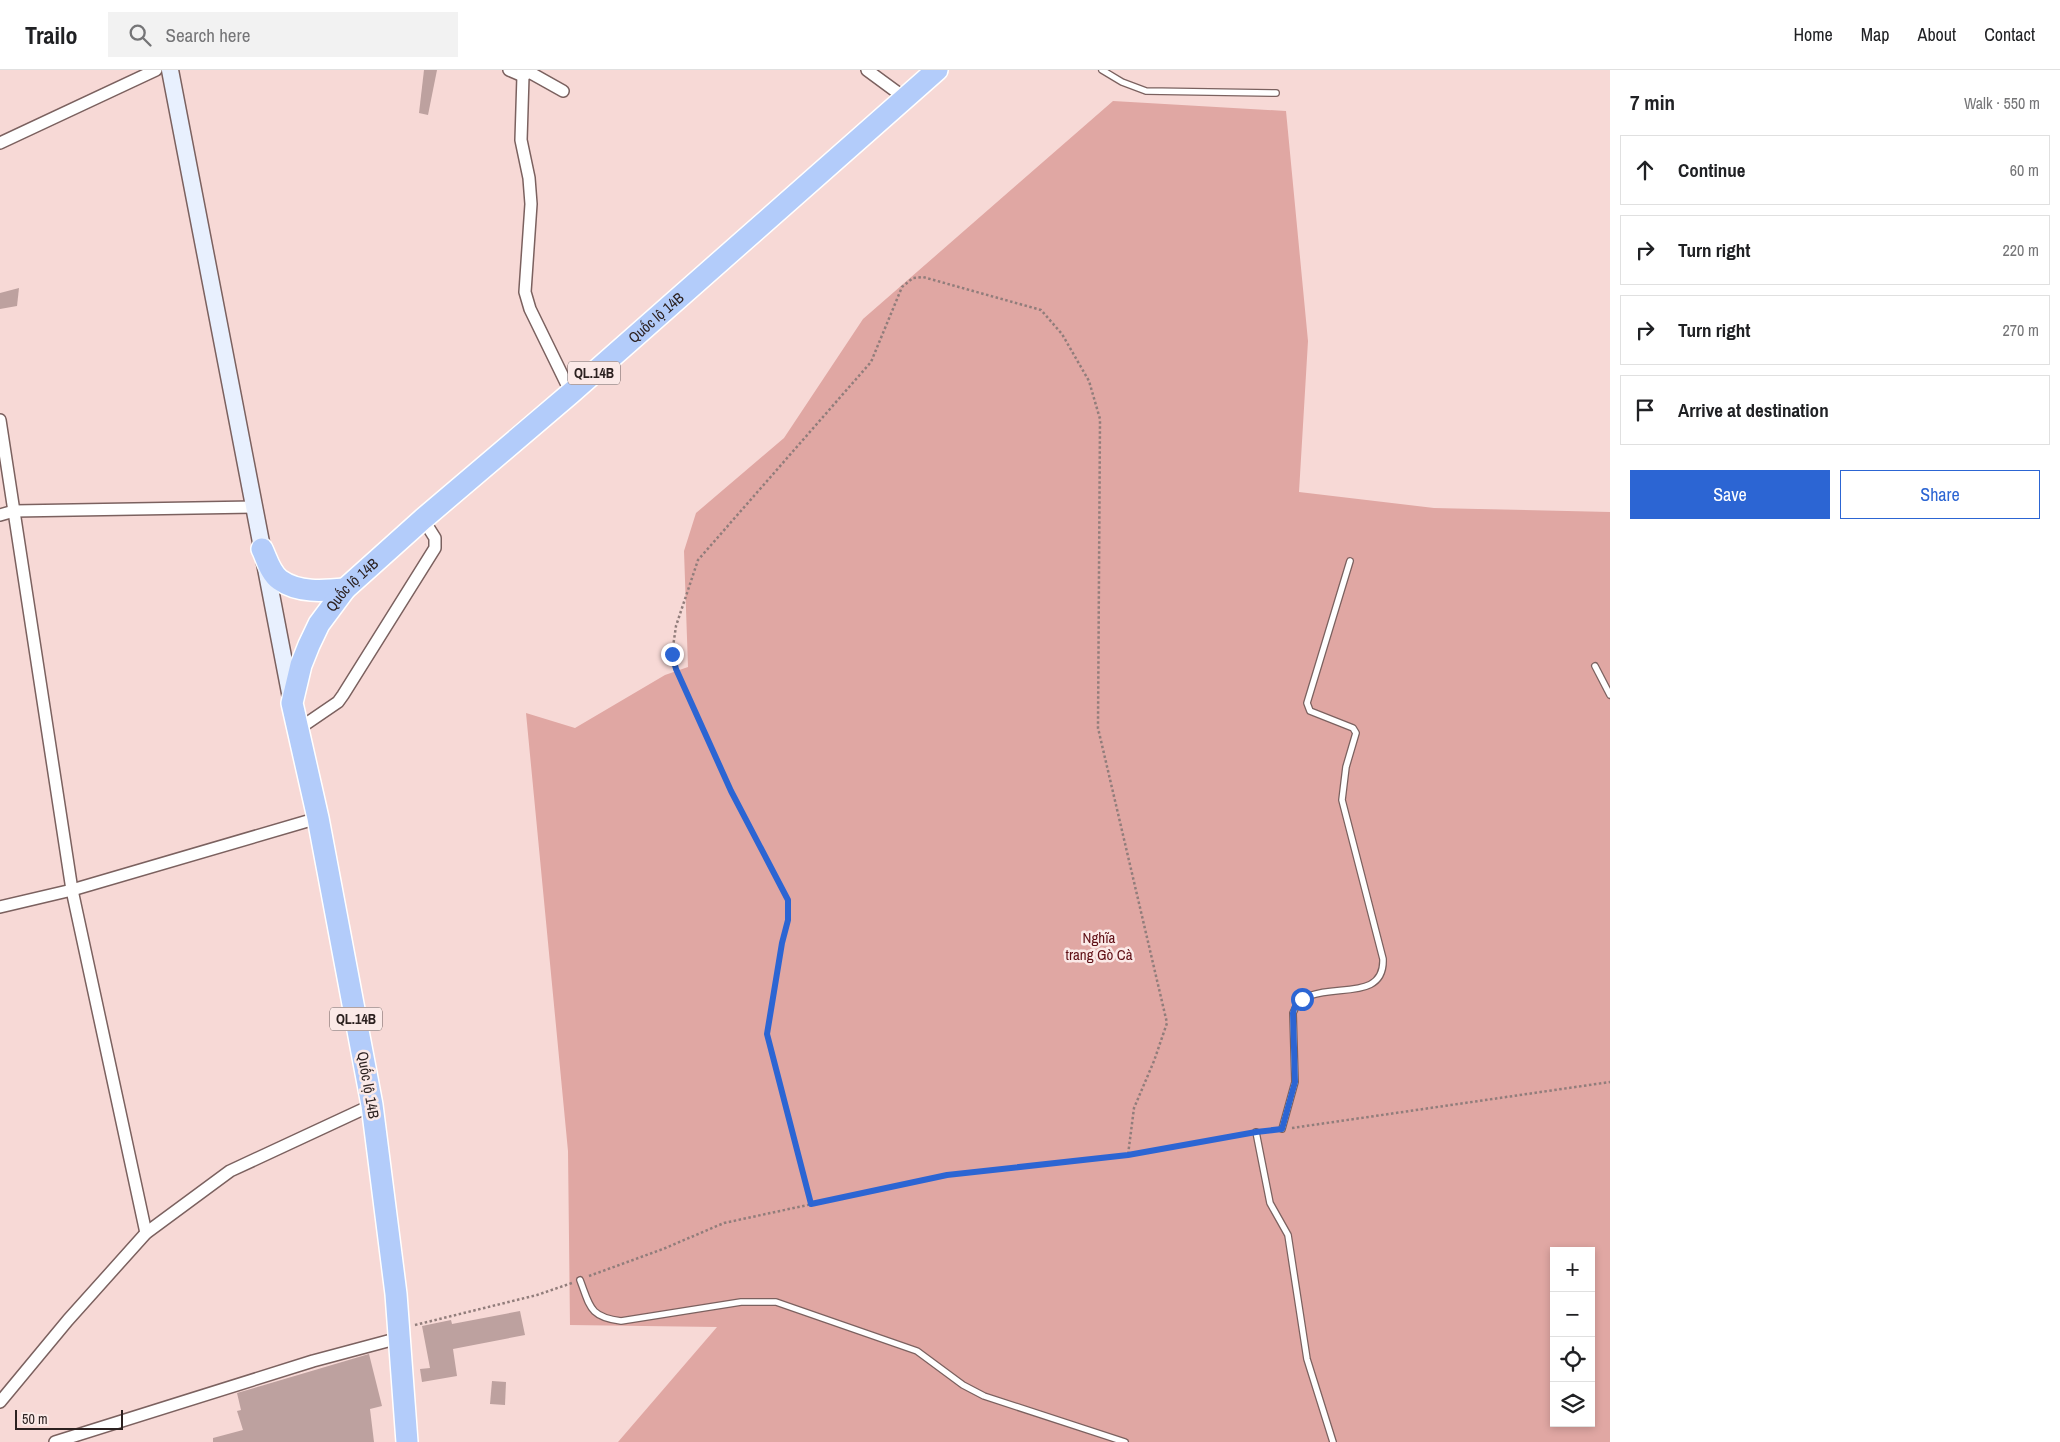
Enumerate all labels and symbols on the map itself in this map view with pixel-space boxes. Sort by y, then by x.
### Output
street label: Quốc lộ 14B [623,287,688,348]
road number: QL.14B [568,362,620,384]
street label: Quốc lộ 14B [321,553,383,616]
route end [661,643,684,666]
park label: Nghĩa trang Gò Cà [1065,927,1133,965]
route start [1291,988,1314,1011]
road number: QL.14B [330,1008,382,1031]
street label: Quốc lộ 14B [352,1050,385,1120]
scale bar [15,1407,122,1430]

